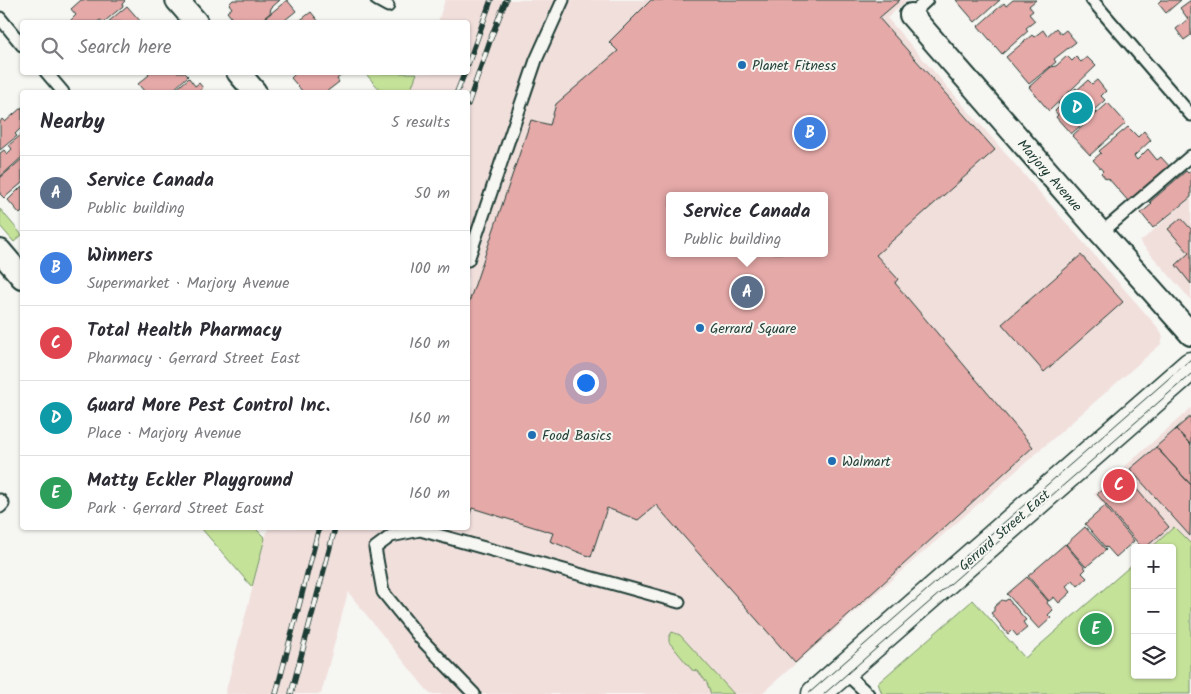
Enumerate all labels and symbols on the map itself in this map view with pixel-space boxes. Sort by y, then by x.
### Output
place label: Planet Fitness [752,55,836,77]
marker: Planet Fitness [736,59,748,71]
pin: D [1061,89,1093,127]
pin: B [794,114,826,152]
street label: Marjory Avenue [1011,134,1088,217]
pin: A [731,273,763,311]
place label: Gerrard Square [710,318,797,340]
marker: Gerrard Square [694,322,706,334]
your location [573,370,599,396]
place label: Food Basics [542,425,612,447]
marker: Food Basics [526,429,538,441]
place label: Walmart [842,451,891,473]
marker: Walmart [826,455,838,467]
pin: C [1103,466,1135,504]
street label: Gerrard Street East [954,484,1056,577]
pin: E [1080,610,1112,648]

